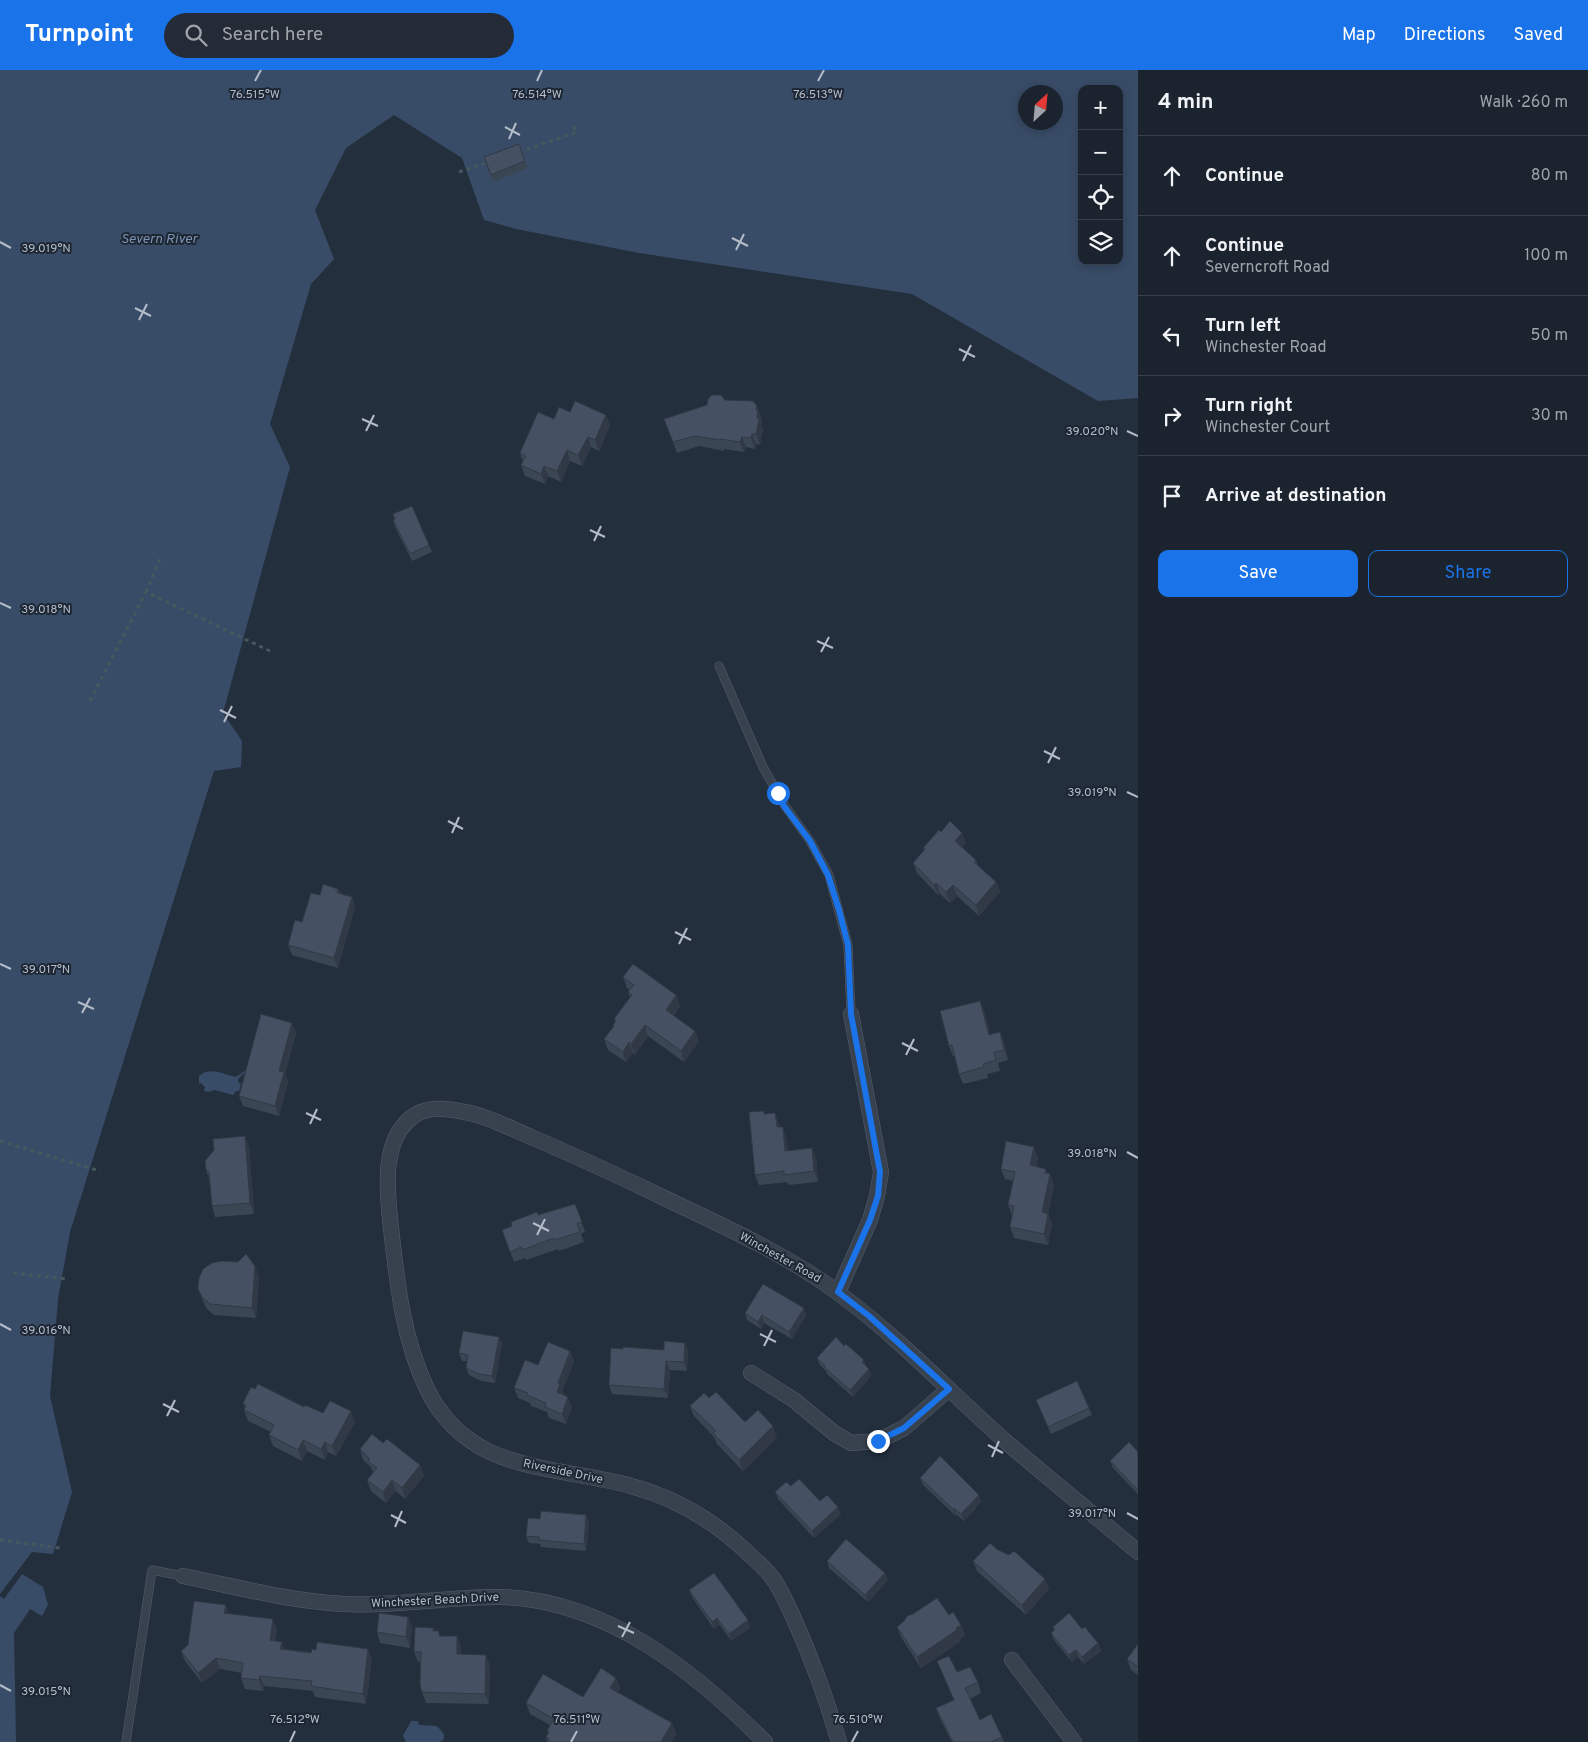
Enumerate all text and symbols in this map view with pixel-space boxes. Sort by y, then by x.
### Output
search box [164,13,514,58]
text: Turnpoint [25,20,134,50]
icon: search [182,21,210,49]
text: Search here [222,23,323,47]
text: Map [1342,24,1376,47]
text: Directions [1404,24,1486,47]
text: Saved [1514,24,1563,47]
north arrow [1018,85,1063,130]
map controls [1078,85,1123,265]
button: + [1078,85,1123,130]
text: 76.515°W [230,87,280,103]
text: 76.514°W [512,87,562,103]
text: 76.513°W [793,87,843,103]
text: 4 min [1158,89,1214,116]
text: Walk · 260 m [1479,93,1568,113]
button: − [1078,130,1123,175]
icon: ahead [1158,162,1186,190]
text: Continue [1205,164,1284,188]
text: 80 m [1531,166,1568,186]
button: locate [1078,175,1123,220]
button: layers [1078,220,1123,265]
water label: Severn River [121,231,199,248]
text: Continue [1205,234,1284,258]
text: 39.019°N [21,241,71,257]
icon: ahead [1158,242,1186,270]
text: 100 m [1524,246,1568,266]
text: Severncroft Road [1205,258,1330,278]
text: Turn left [1205,314,1281,338]
icon: left [1158,322,1186,350]
text: 50 m [1531,326,1568,346]
text: Winchester Road [1205,338,1326,358]
text: Turn right [1205,394,1293,418]
icon: right [1158,402,1186,430]
text: 30 m [1531,406,1568,426]
text: Winchester Court [1205,418,1330,438]
text: 39.020°N [1065,424,1119,440]
icon: arrive [1158,482,1186,510]
text: Arrive at destination [1205,484,1386,508]
button: Save [1158,550,1358,597]
button: Share [1368,550,1568,597]
text: 39.018°N [21,602,71,618]
route start [767,782,790,805]
text: 39.019°N [1067,785,1117,801]
text: 39.017°N [22,962,70,978]
text: 39.018°N [1067,1146,1117,1162]
street label: Winchester Road [736,1229,824,1287]
text: 39.016°N [21,1323,71,1339]
route end [867,1430,890,1453]
street label: Riverside Drive [522,1456,604,1488]
text: 39.017°N [1068,1506,1116,1522]
street label: Winchester Beach Drive [371,1590,499,1612]
text: 39.015°N [21,1684,71,1700]
text: 76.512°W [270,1712,320,1728]
text: 76.511°W [554,1712,600,1728]
text: 76.510°W [833,1712,883,1728]

